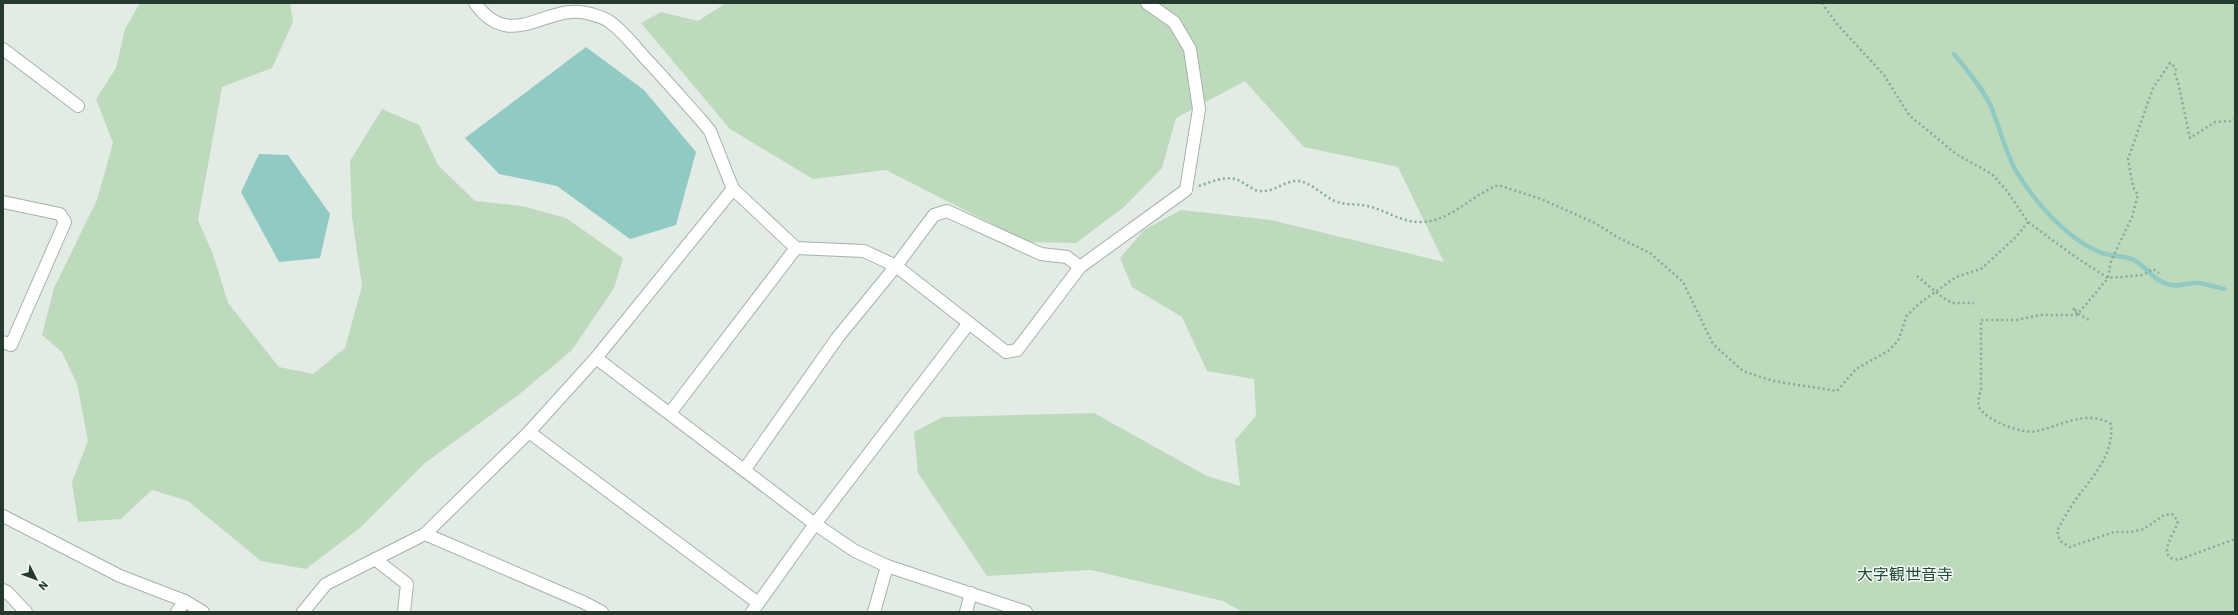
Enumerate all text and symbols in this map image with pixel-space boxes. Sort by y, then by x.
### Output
north arrow [16,559,56,599]
district label: 大字観世音寺 [1857,564,1953,584]
text: N [36,578,51,593]

